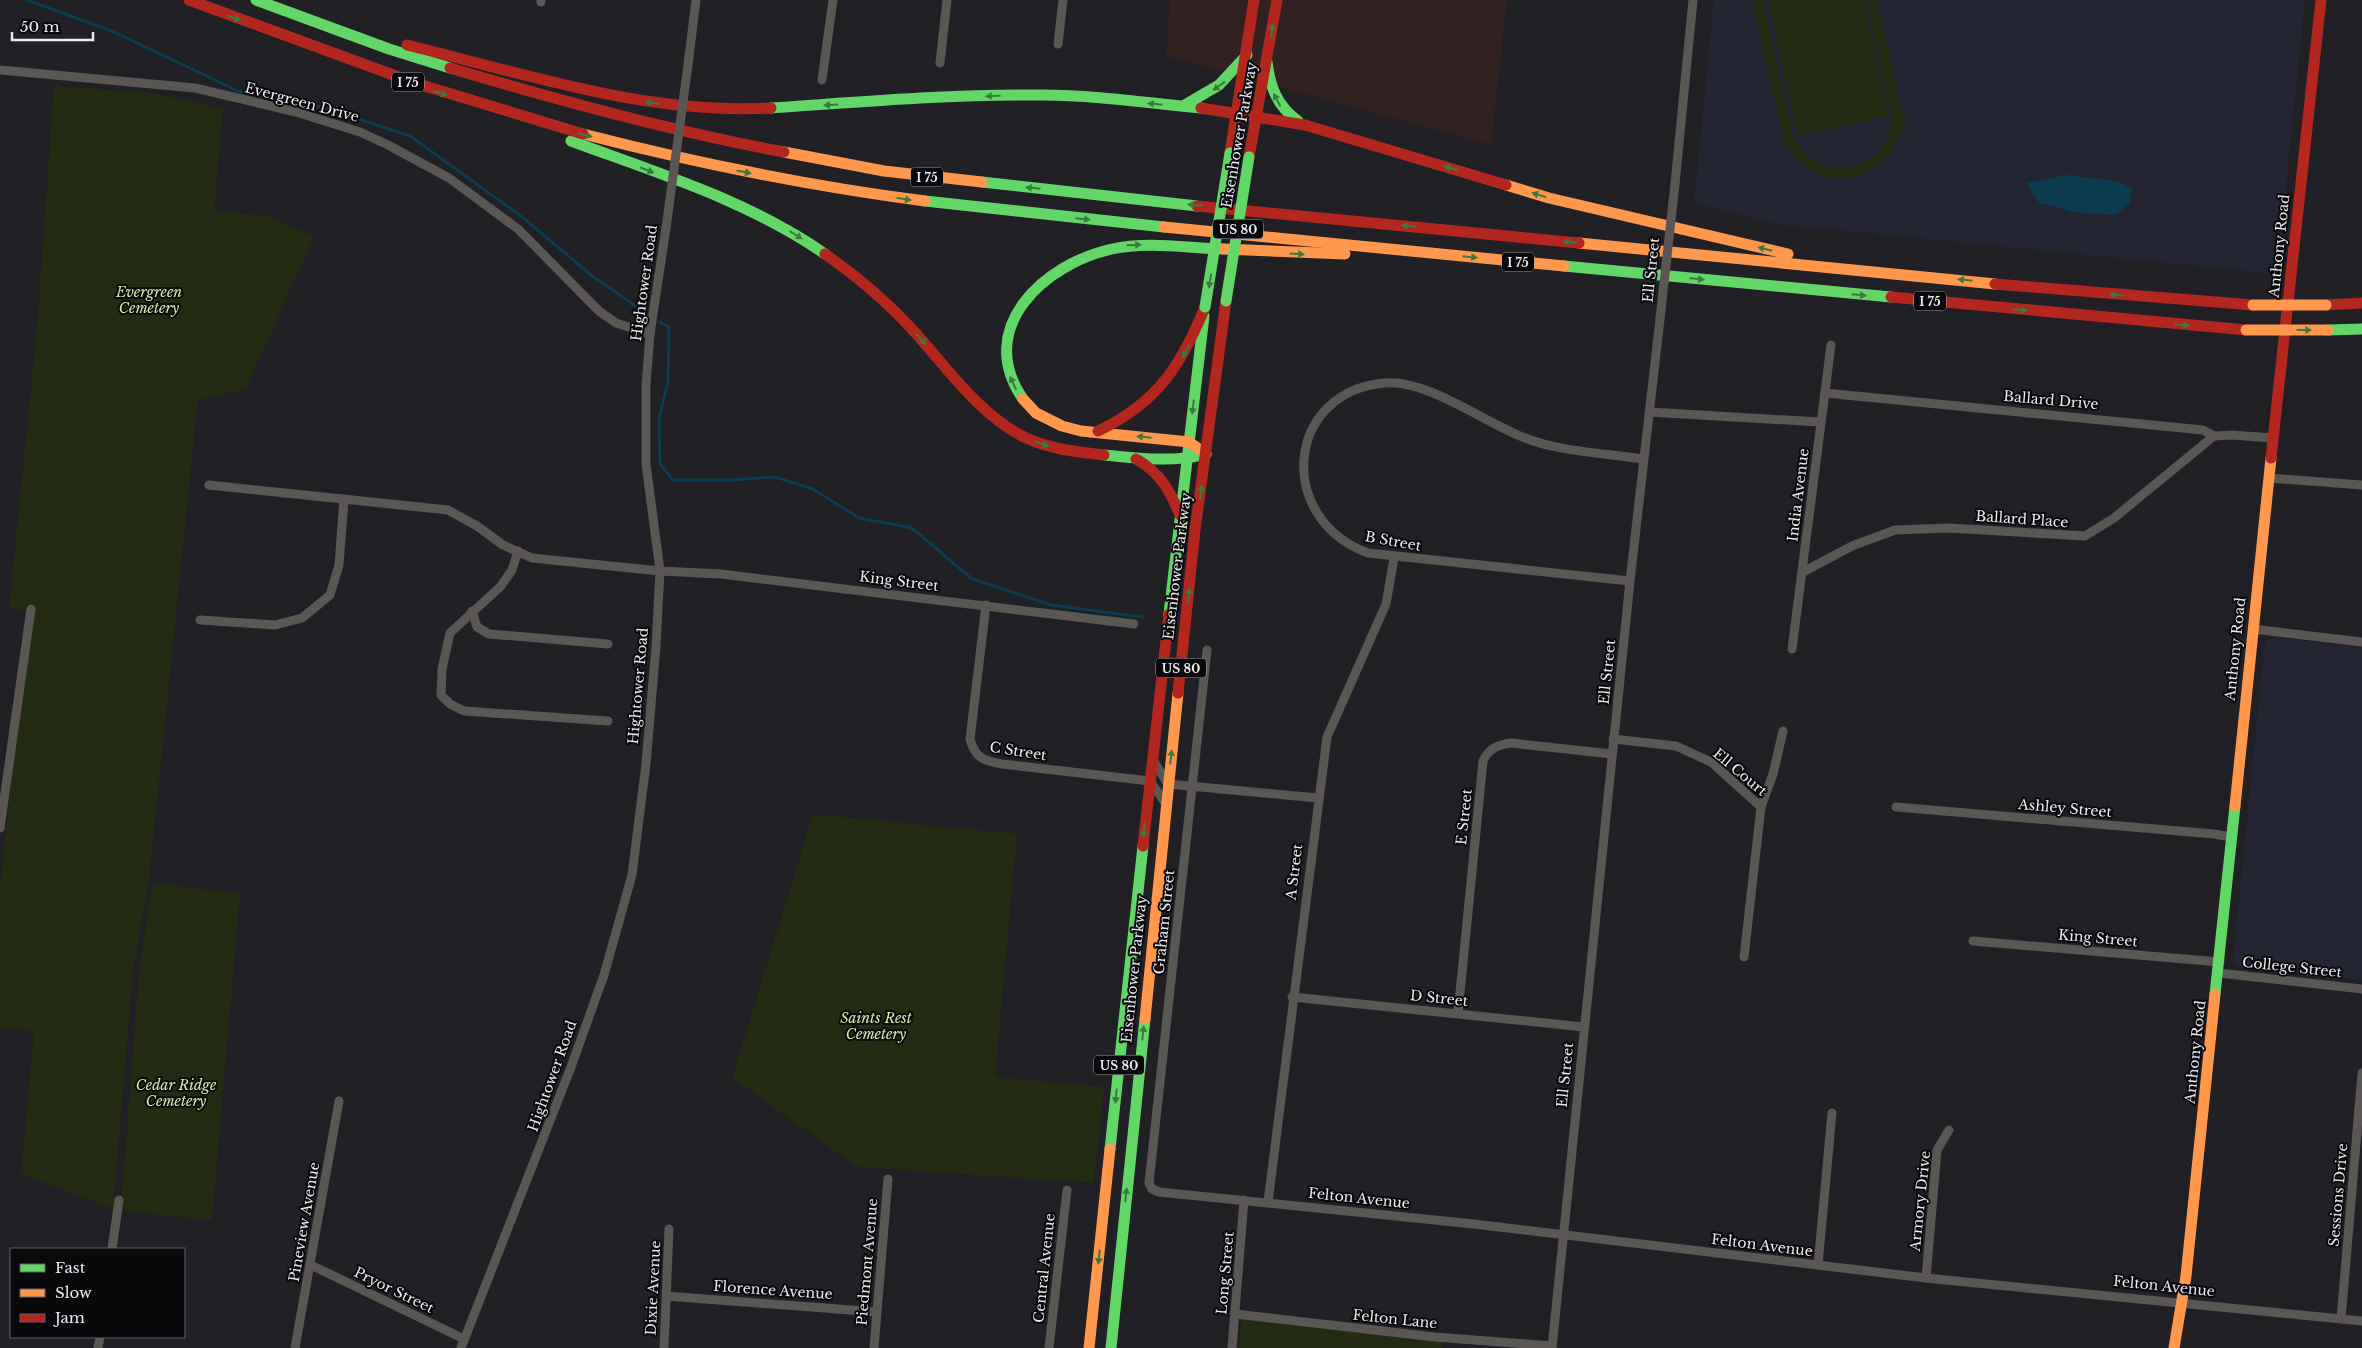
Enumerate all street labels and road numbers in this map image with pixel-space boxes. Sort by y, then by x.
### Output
street label: Eisenhower Parkway [1217,60,1261,210]
road number: I 75 [392,72,424,91]
street label: Evergreen Drive [243,78,361,126]
road number: I 75 [911,168,943,186]
street label: Anthony Road [2265,193,2293,300]
road number: US 80 [1213,220,1263,238]
street label: Hightower Road [627,223,661,342]
street label: Ell Street [1639,236,1663,303]
road number: I 75 [1502,252,1534,272]
road number: I 75 [1914,292,1946,310]
street label: Ballard Drive [2003,387,2099,413]
street label: India Avenue [1783,447,1813,543]
street label: Eisenhower Parkway [1159,491,1195,641]
street label: Ballard Place [1975,507,2069,531]
street label: B Street [1363,527,1423,555]
street label: King Street [858,567,940,595]
street label: Anthony Road [2221,596,2249,703]
street label: Hightower Road [624,626,652,745]
street label: Ell Street [1595,638,1619,705]
road number: US 80 [1156,658,1206,678]
street label: C Street [988,738,1048,764]
street label: Ell Court [1709,744,1771,800]
street label: E Street [1452,787,1476,846]
street label: Ashley Street [2016,795,2113,821]
street label: A Street [1282,842,1306,902]
street label: Graham Street [1150,868,1179,975]
street label: Eisenhower Parkway [1117,894,1151,1044]
street label: King Street [2058,926,2139,950]
street label: College Street [2241,953,2343,981]
street label: D Street [1409,986,1470,1010]
street label: Anthony Road [2181,999,2209,1106]
street label: Hightower Road [523,1017,581,1134]
street label: Ell Street [1553,1041,1577,1108]
road number: US 80 [1094,1056,1144,1074]
street label: Sessions Drive [2325,1143,2351,1247]
street label: Armory Drive [1906,1150,1934,1253]
street label: Pineview Avenue [285,1161,323,1283]
street label: Felton Avenue [1307,1184,1411,1212]
street label: Piedmont Avenue [852,1198,882,1326]
street label: Central Avenue [1029,1212,1059,1324]
street label: Long Street [1212,1230,1238,1315]
street label: Felton Avenue [1710,1230,1814,1260]
street label: Dixie Avenue [642,1240,664,1336]
street label: Pryor Street [351,1263,437,1317]
street label: Felton Avenue [2112,1272,2216,1300]
street label: Florence Avenue [713,1277,833,1303]
street label: Felton Lane [1352,1306,1438,1332]

